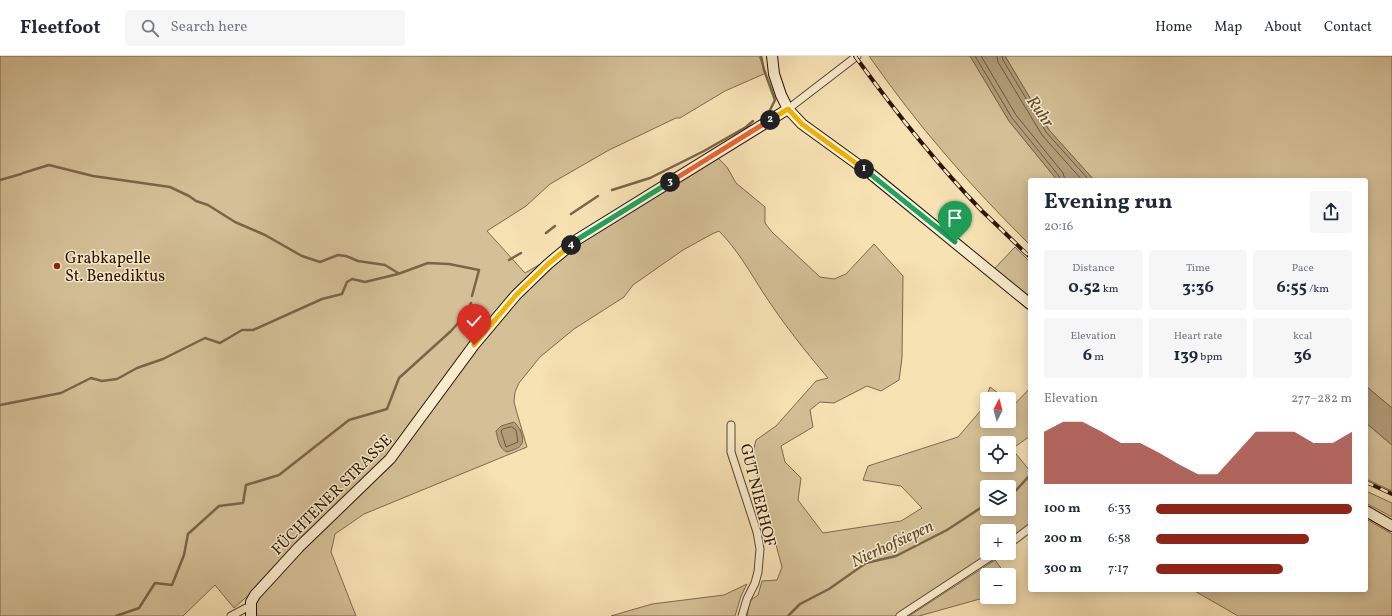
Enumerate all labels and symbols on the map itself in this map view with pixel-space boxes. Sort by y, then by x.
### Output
water label: Ruhr [1021,91,1059,133]
pin: 2 [760,110,780,130]
pin: 1 [854,159,874,179]
pin: 3 [660,172,680,192]
pin [938,201,972,242]
pin: 4 [561,235,581,255]
place label: Grabkapelle St. Benediktus [65,248,165,288]
marker: Grabkapelle St. Benediktus [52,261,62,271]
pin [457,304,491,345]
north arrow [980,392,1016,428]
street label: FÜCHTENER STRASSE [267,430,398,561]
street label: GUT NIERHOF [734,442,780,549]
water label: Nierhofsiepen [848,515,938,574]

